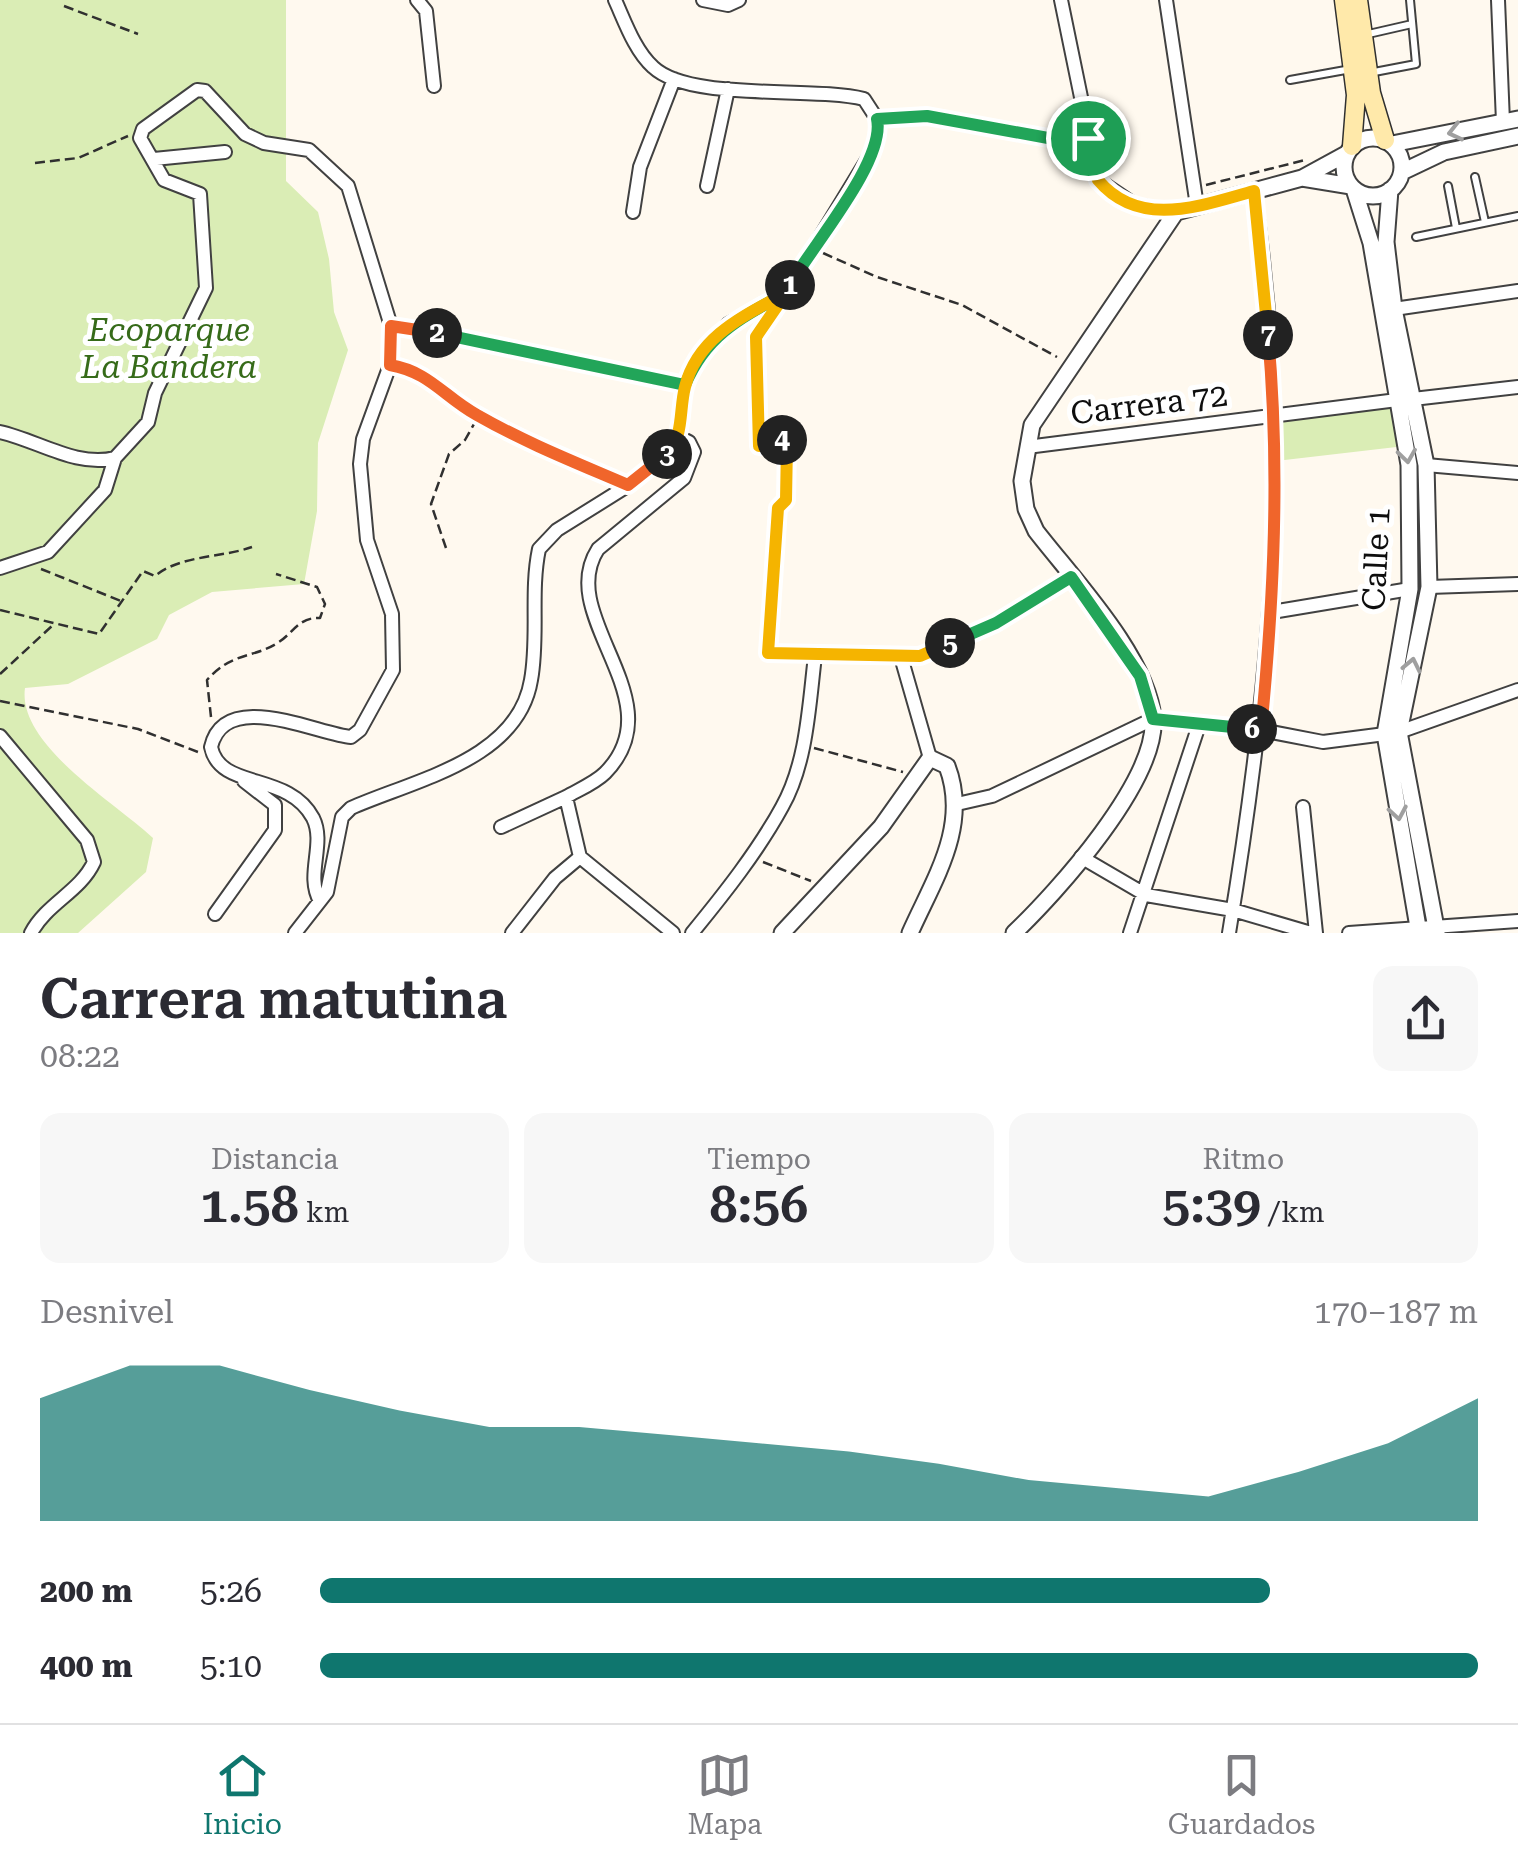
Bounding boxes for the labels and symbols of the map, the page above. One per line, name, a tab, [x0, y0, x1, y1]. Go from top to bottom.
pin	[1046, 96, 1131, 181]
one-way arrow	[1447, 121, 1464, 142]
pin: 1	[765, 260, 815, 310]
pin: 2	[412, 308, 462, 358]
pin: 7	[1243, 310, 1293, 360]
park label: Ecoparque La Bandera	[80, 311, 257, 386]
street label: Carrera 72	[1068, 376, 1230, 432]
pin: 4	[757, 415, 807, 465]
pin: 3	[642, 429, 692, 479]
one-way arrow	[1395, 448, 1416, 464]
street label: Calle 1	[1354, 506, 1398, 612]
pin: 5	[925, 618, 975, 668]
one-way arrow	[1401, 657, 1422, 674]
pin: 6	[1227, 704, 1277, 754]
one-way arrow	[1387, 804, 1408, 821]

